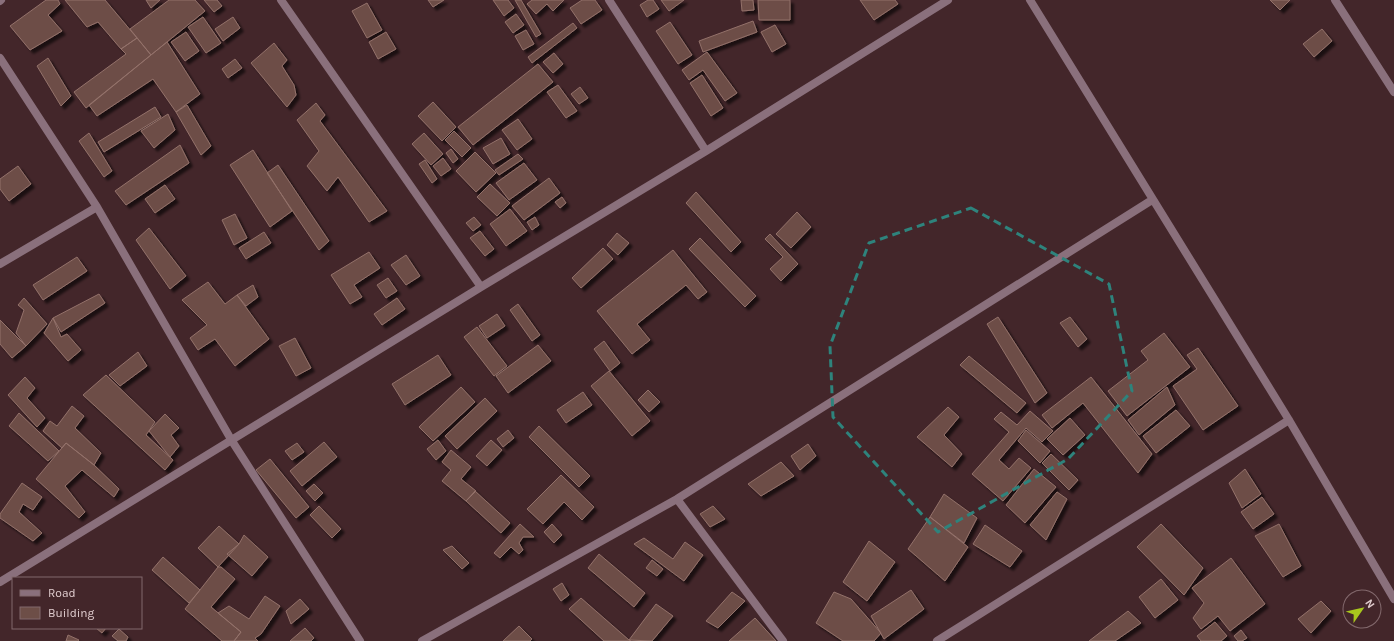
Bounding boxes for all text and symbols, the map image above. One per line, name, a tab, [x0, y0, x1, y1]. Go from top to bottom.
legend	[12, 577, 142, 629]
text: Road	[48, 586, 76, 600]
north arrow	[1342, 589, 1382, 629]
text: N	[1362, 597, 1377, 611]
text: Building	[48, 606, 95, 620]

